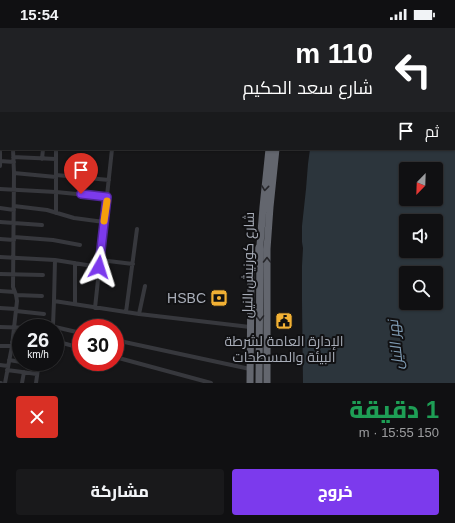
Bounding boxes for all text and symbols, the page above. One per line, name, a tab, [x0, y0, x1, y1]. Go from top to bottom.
text: 15:54	[20, 6, 58, 23]
text: 110 m	[295, 38, 373, 69]
icon: left	[387, 44, 439, 96]
text: شارع سعد الحكيم	[243, 78, 373, 98]
icon: arrive	[395, 120, 417, 142]
text: ثم	[425, 123, 439, 140]
pin	[64, 153, 98, 194]
icon: arrive	[70, 159, 92, 181]
north arrow	[399, 162, 443, 206]
map controls	[399, 162, 443, 310]
one-way arrow	[260, 185, 269, 191]
street label: شارع كورنيش النيل	[239, 212, 258, 318]
button: sound	[399, 214, 443, 258]
position arrow	[78, 246, 120, 288]
one-way arrow	[263, 257, 271, 263]
button: search	[399, 266, 443, 310]
bank icon: HSBC	[209, 288, 229, 308]
place label: HSBC	[167, 290, 206, 306]
public building icon: الإدارة العامة لشرطة البيئة والمسطحات	[274, 311, 294, 331]
one-way arrow	[256, 315, 264, 321]
water label: نهر النيل	[384, 317, 407, 371]
speed limit sign: 30	[72, 319, 124, 371]
text: 26	[27, 329, 49, 351]
place label: الإدارة العامة لشرطة البيئة والمسطحات	[224, 333, 344, 365]
text: km/h	[27, 349, 49, 360]
button: close	[16, 396, 58, 438]
text: 1 دقيقة	[349, 396, 439, 423]
text: 150 m · 15:55	[359, 425, 439, 440]
button: مشاركة	[16, 469, 224, 515]
button: خروج	[232, 469, 439, 515]

